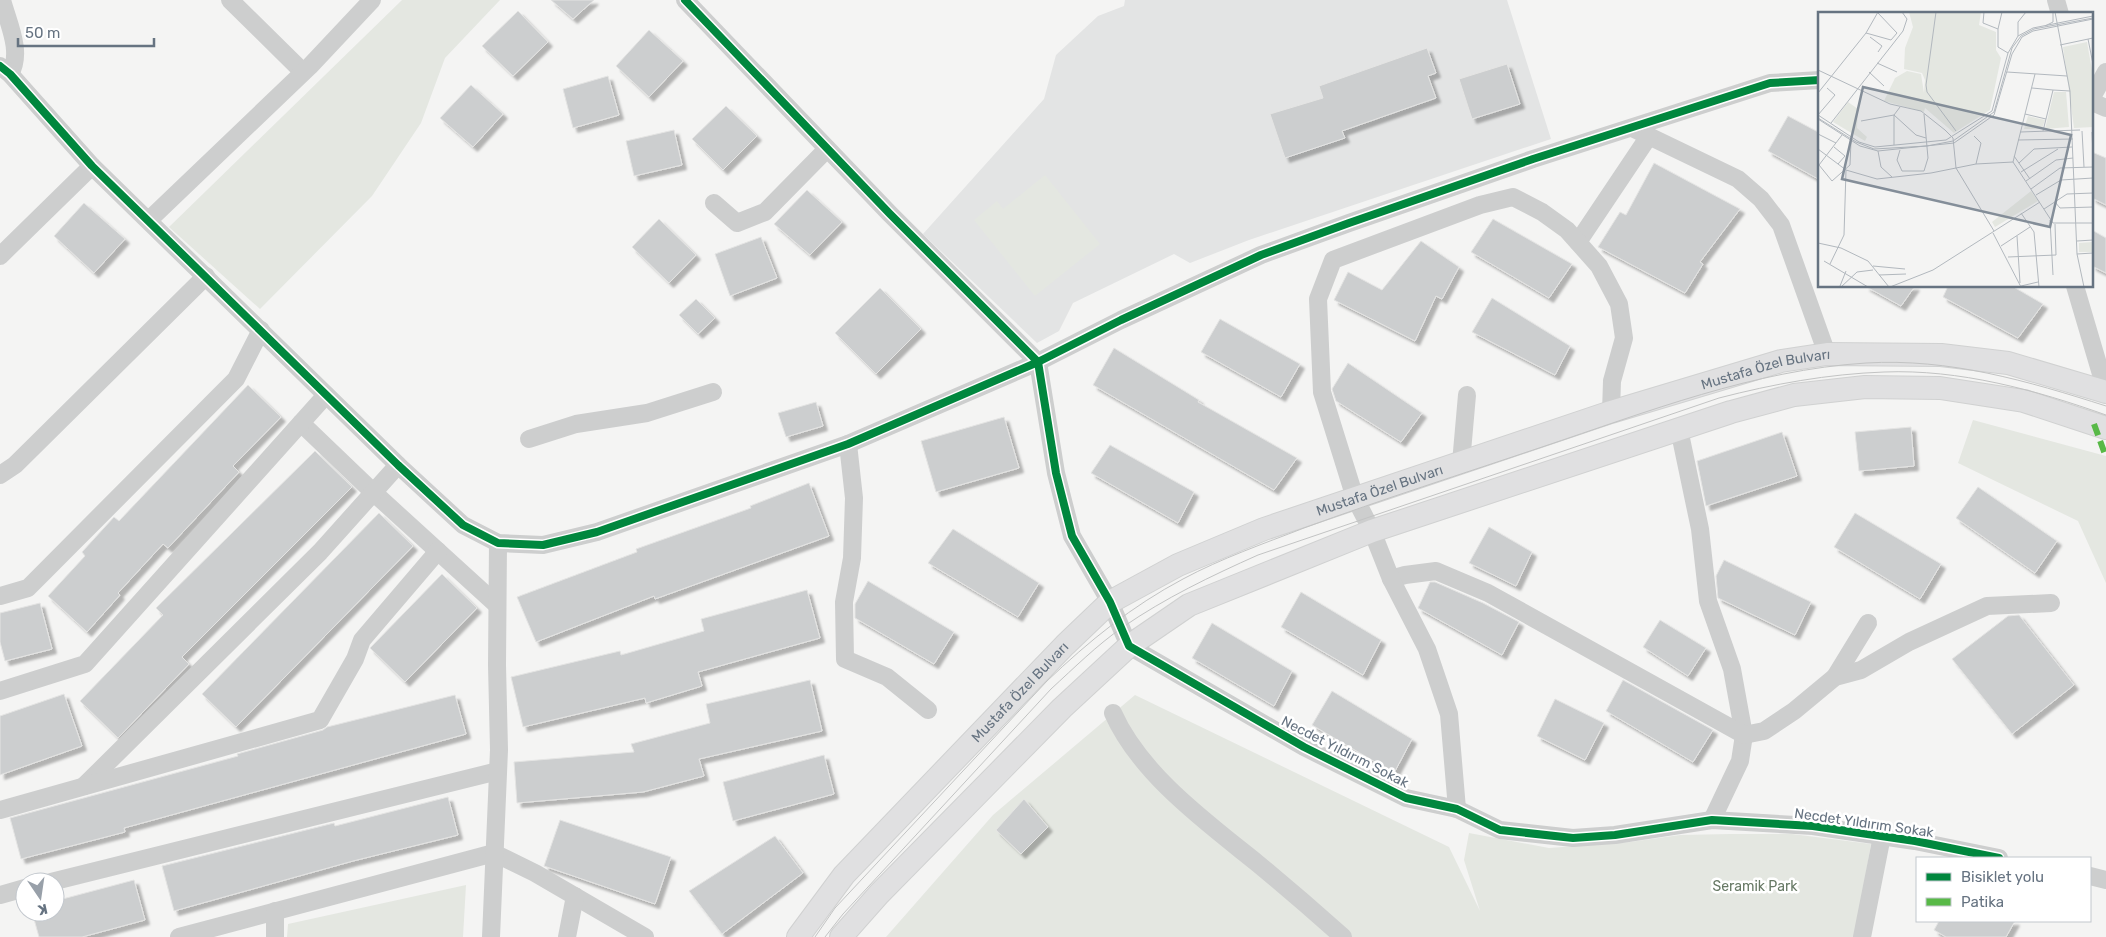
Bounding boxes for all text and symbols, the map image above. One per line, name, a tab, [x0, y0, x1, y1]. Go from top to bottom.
inset map	[1818, 12, 2094, 288]
scale bar	[18, 15, 154, 47]
text: 50 m	[25, 24, 60, 42]
street label: Mustafa Özel Bulvarı	[1699, 345, 1830, 393]
street label: Mustafa Özel Bulvarı	[1314, 461, 1445, 519]
street label: Mustafa Özel Bulvarı	[968, 638, 1072, 746]
street label: Necdet Yıldırım Sokak	[1279, 713, 1412, 792]
street label: Necdet Yıldırım Sokak	[1793, 805, 1936, 841]
legend	[1916, 857, 2091, 922]
text: Bisiklet yolu	[1961, 868, 2044, 886]
north arrow	[15, 872, 65, 922]
park label: Seramik Park	[1713, 878, 1798, 895]
text: Patika	[1961, 893, 2004, 911]
text: K	[36, 900, 49, 919]

